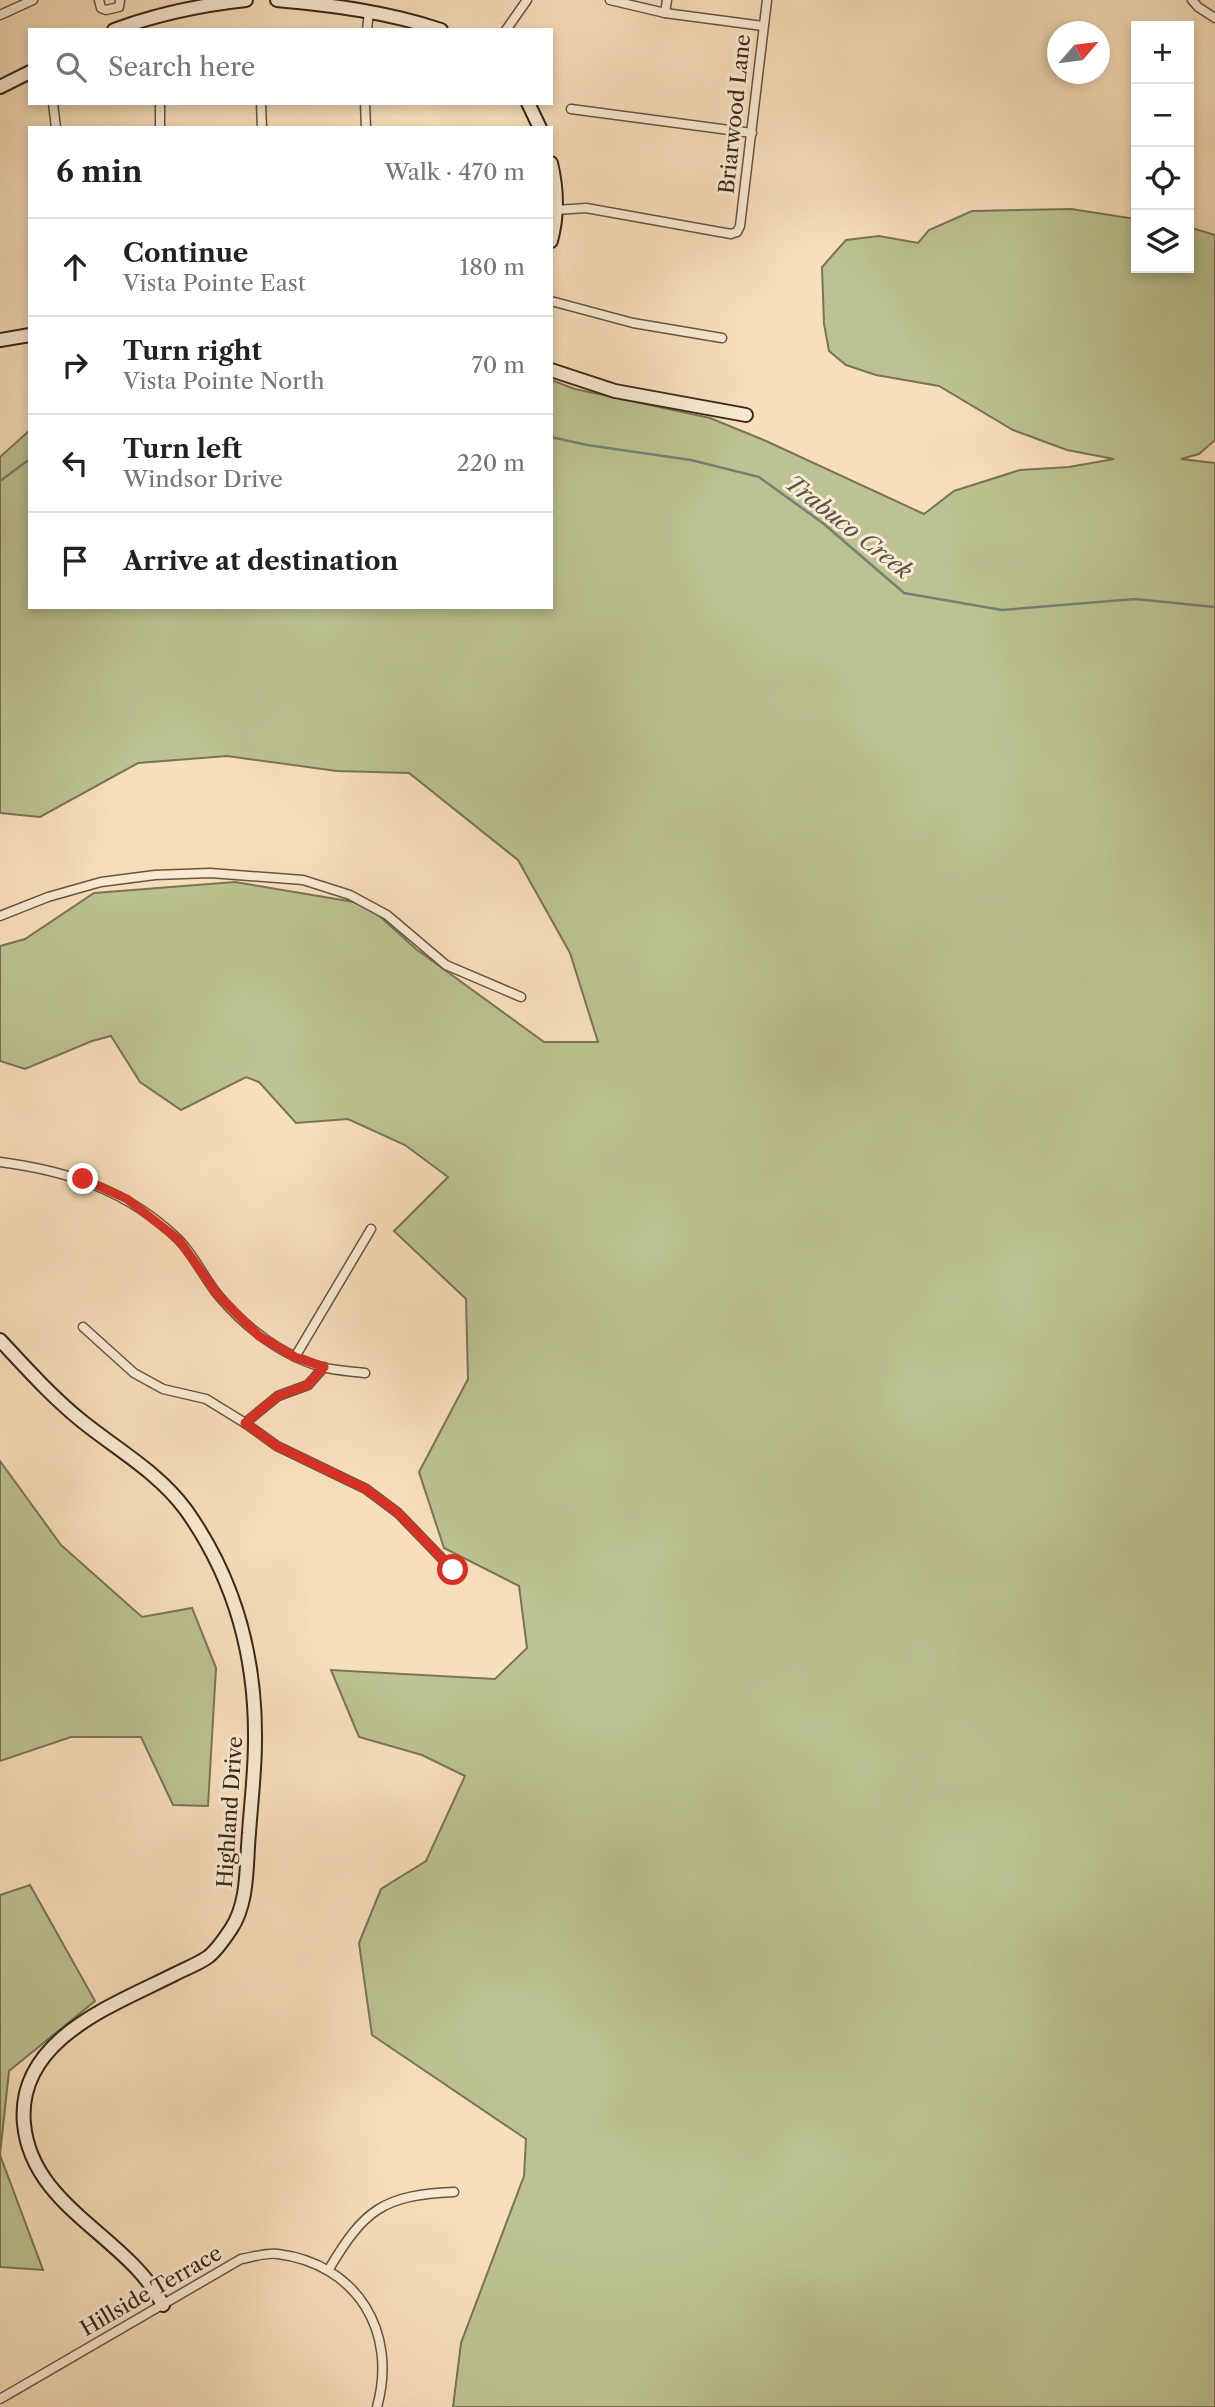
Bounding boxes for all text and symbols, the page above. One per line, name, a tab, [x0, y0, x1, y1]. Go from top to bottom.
north arrow	[1047, 21, 1110, 84]
map controls	[1131, 21, 1194, 273]
button: +	[1131, 21, 1194, 84]
search box	[28, 28, 553, 105]
street label: Briarwood Lane	[714, 33, 755, 195]
icon: search	[52, 48, 90, 86]
text: Search here	[108, 51, 255, 83]
button: −	[1131, 84, 1194, 147]
button: locate	[1131, 147, 1194, 210]
text: 6 min	[56, 153, 143, 190]
text: Walk · 470 m	[385, 158, 525, 186]
button: layers	[1131, 210, 1194, 273]
text: Continue	[123, 237, 248, 269]
icon: ahead	[56, 248, 94, 286]
text: 180 m	[460, 253, 525, 281]
text: Vista Pointe East	[123, 269, 306, 297]
text: Turn right	[123, 335, 262, 367]
icon: right	[56, 346, 94, 384]
text: 70 m	[472, 351, 525, 379]
text: Vista Pointe North	[123, 367, 325, 395]
text: Turn left	[123, 433, 242, 465]
icon: left	[56, 444, 94, 482]
text: 220 m	[456, 449, 525, 477]
text: Windsor Drive	[123, 465, 283, 493]
water label: Trabuco Creek	[780, 469, 918, 585]
icon: arrive	[56, 542, 94, 580]
text: Arrive at destination	[123, 545, 398, 577]
route end	[67, 1163, 98, 1194]
route start	[437, 1554, 468, 1585]
street label: Highland Drive	[212, 1735, 247, 1889]
street label: Hillside Terrace	[76, 2240, 226, 2341]

